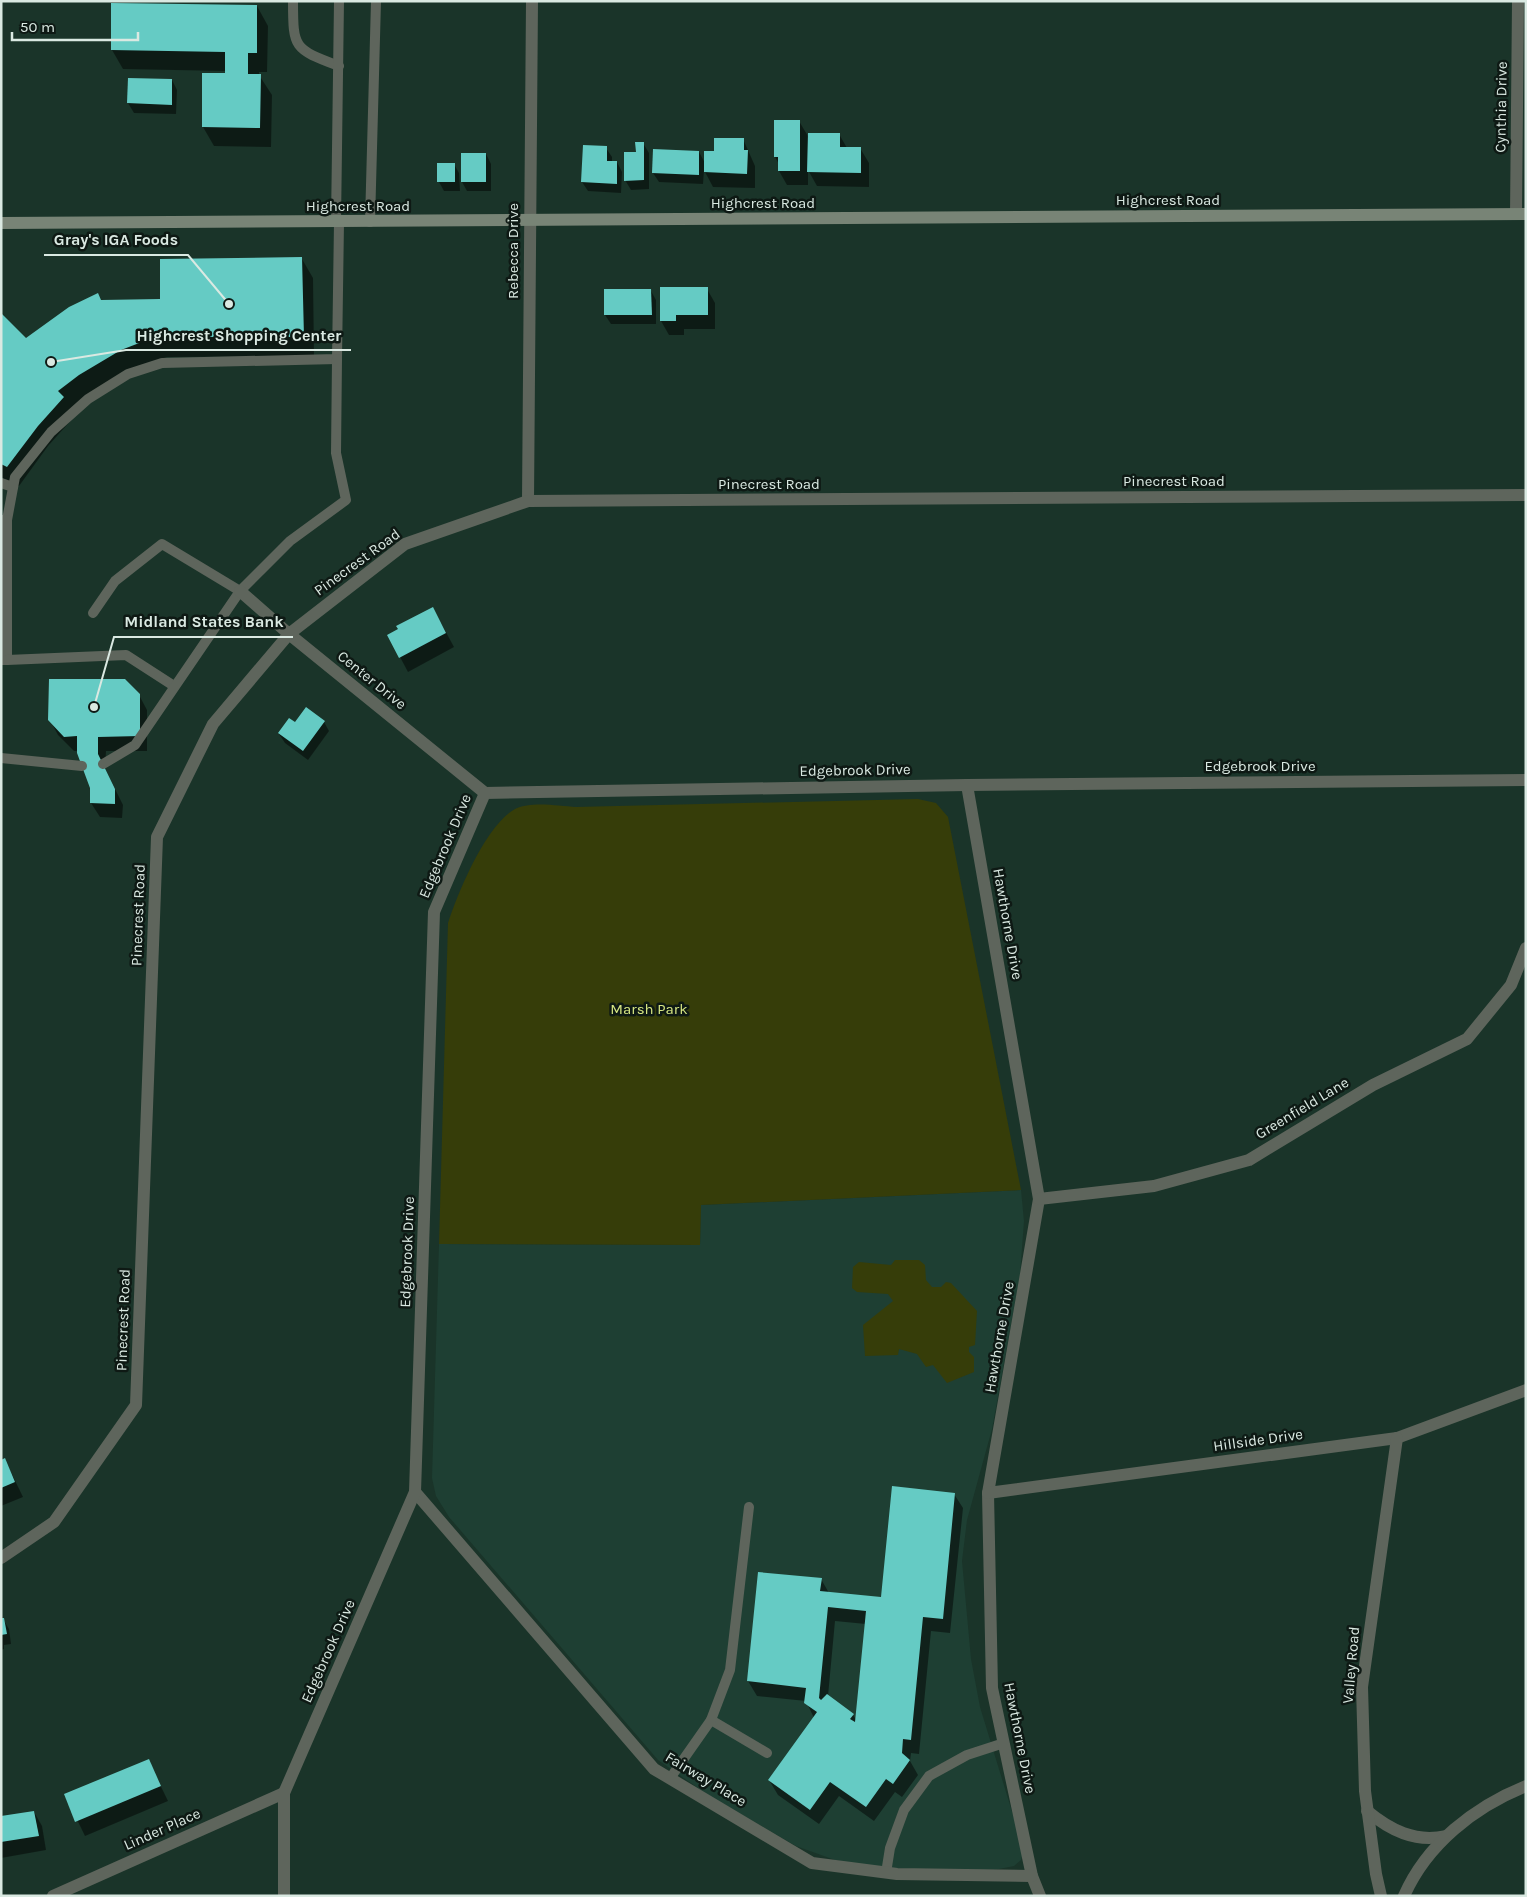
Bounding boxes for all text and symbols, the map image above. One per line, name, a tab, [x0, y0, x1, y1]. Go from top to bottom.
scale bar	[12, 10, 139, 42]
text: 50 m	[20, 18, 55, 36]
street label: Cynthia Drive	[1491, 61, 1511, 153]
street label: Highcrest Road	[1116, 191, 1220, 209]
street label: Highcrest Road	[711, 194, 815, 212]
street label: Highcrest Road	[306, 197, 410, 215]
street label: Rebecca Drive	[504, 203, 522, 299]
callout: Gray's IGA Foods	[44, 224, 188, 255]
text: Gray's IGA Foods	[54, 230, 178, 249]
callout: Highcrest Shopping Center	[126, 319, 351, 350]
text: Highcrest Shopping Center	[137, 326, 342, 345]
street label: Pinecrest Road	[1123, 472, 1225, 490]
street label: Pinecrest Road	[718, 475, 820, 493]
street label: Pinecrest Road	[310, 525, 404, 599]
callout: Midland States Bank	[114, 606, 293, 637]
text: Midland States Bank	[124, 612, 284, 631]
street label: Center Drive	[334, 647, 410, 713]
street label: Edgebrook Drive	[1204, 757, 1316, 775]
street label: Edgebrook Drive	[799, 760, 911, 780]
street label: Edgebrook Drive	[415, 791, 475, 901]
street label: Pinecrest Road	[127, 864, 149, 966]
street label: Hawthorne Drive	[989, 867, 1027, 981]
park label: Marsh Park	[610, 1000, 688, 1018]
street label: Greenfield Lane	[1252, 1073, 1352, 1143]
street label: Edgebrook Drive	[396, 1196, 418, 1308]
street label: Pinecrest Road	[112, 1269, 134, 1371]
street label: Hawthorne Drive	[980, 1280, 1018, 1394]
street label: Hillside Drive	[1212, 1425, 1304, 1455]
street label: Edgebrook Drive	[297, 1597, 359, 1705]
street label: Valley Road	[1339, 1626, 1363, 1704]
street label: Hawthorne Drive	[1000, 1681, 1040, 1795]
street label: Fairway Place	[662, 1748, 750, 1810]
street label: Linder Place	[121, 1804, 203, 1854]

